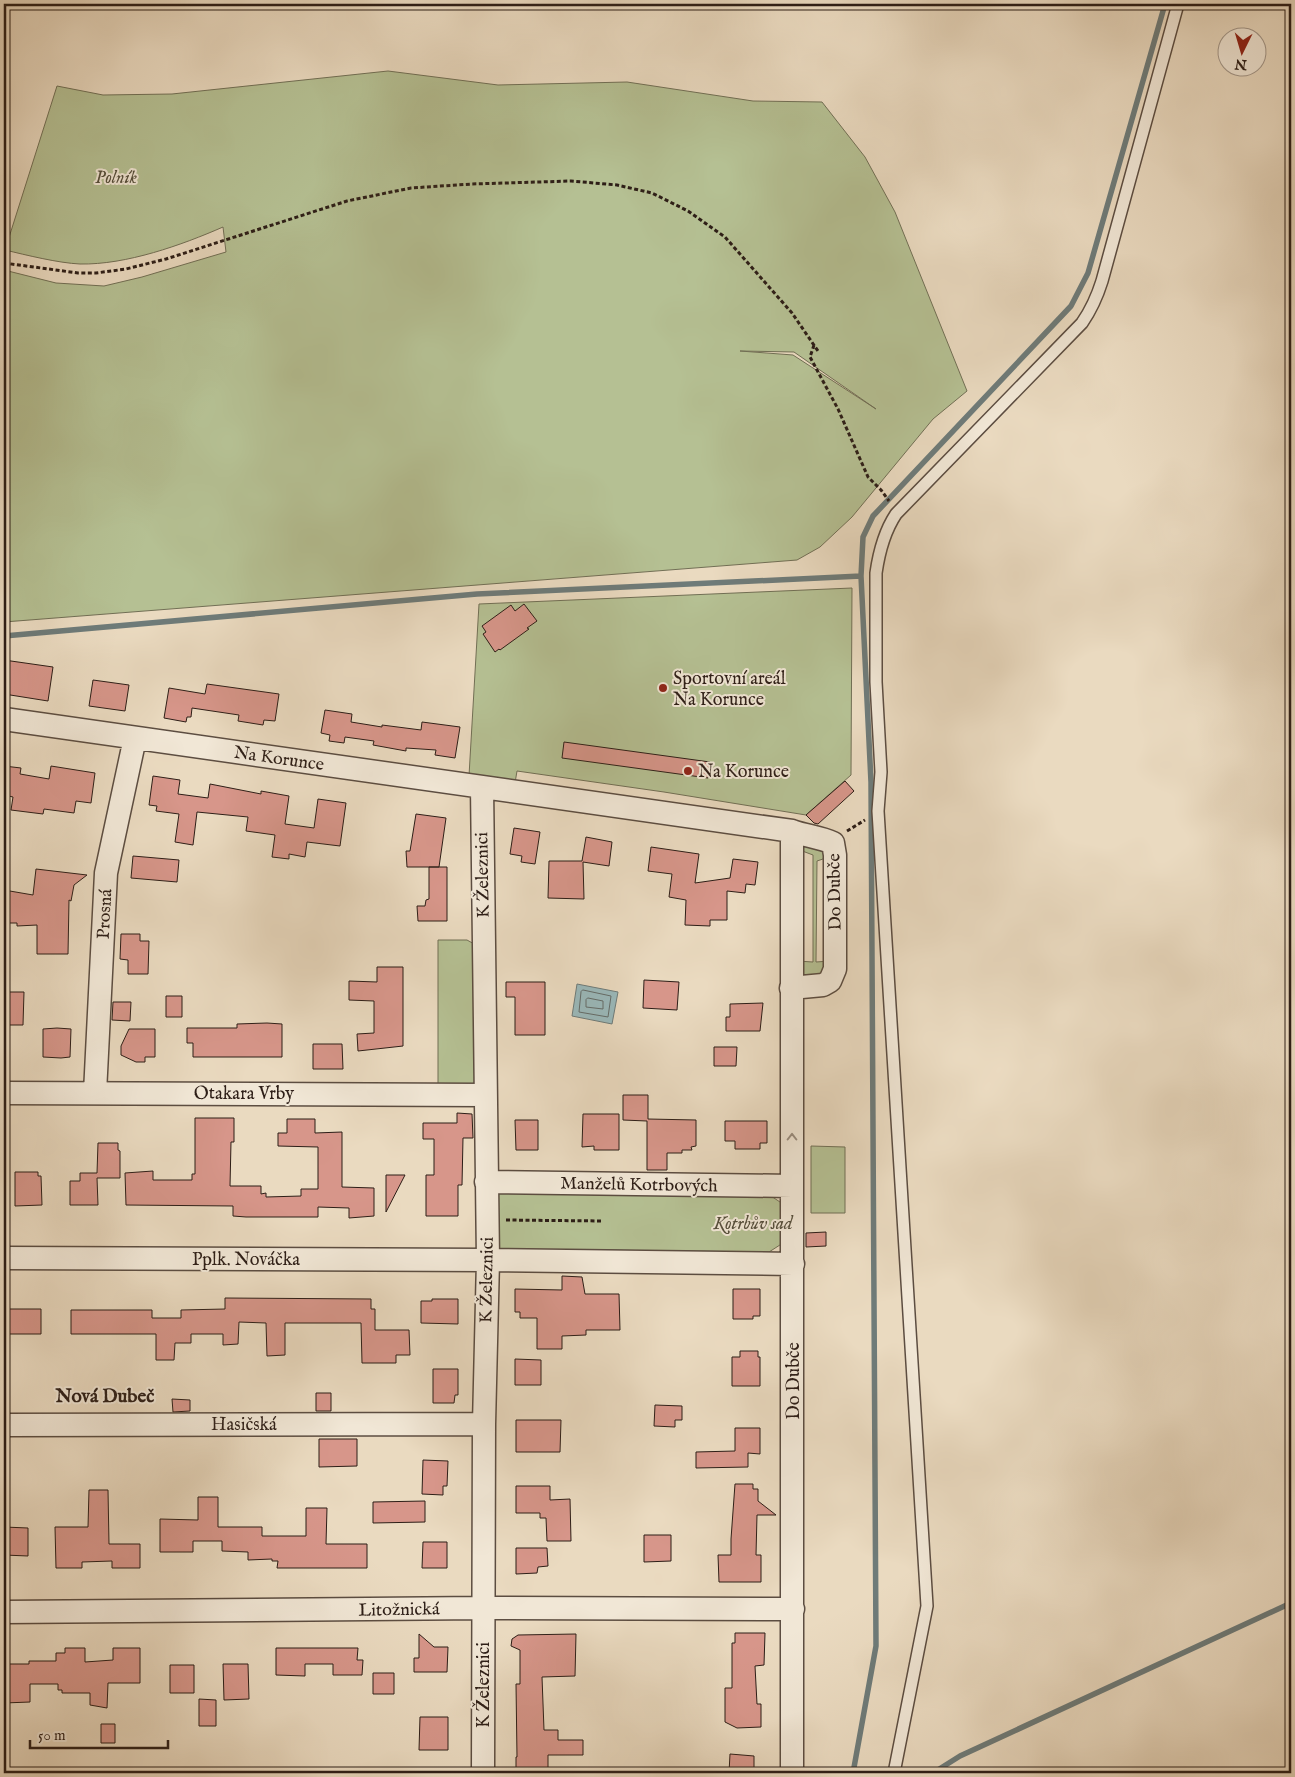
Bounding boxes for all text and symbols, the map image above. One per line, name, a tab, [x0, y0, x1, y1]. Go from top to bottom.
north arrow	[1218, 28, 1268, 78]
text: N	[1234, 54, 1249, 74]
park label: Polník	[95, 167, 137, 190]
place label: Sportovní areál Na Korunce	[673, 668, 786, 712]
marker: Sportovní areál Na Korunce	[657, 682, 669, 694]
street label: Na Korunce	[232, 742, 325, 777]
place label: Na Korunce	[698, 761, 789, 784]
marker: Na Korunce	[682, 765, 694, 777]
street label: K Železnici	[470, 832, 496, 918]
street label: Do Dubče	[823, 853, 848, 931]
street label: Prosná	[93, 888, 118, 940]
street label: Otakara Vrby	[194, 1083, 294, 1106]
one-way arrow	[787, 1133, 797, 1141]
street label: Manželů Kotrbových	[560, 1173, 718, 1198]
park label: Kotrbův sad	[712, 1213, 794, 1236]
street label: K Železnici	[474, 1237, 500, 1323]
street label: Pplk. Nováčka	[192, 1249, 300, 1272]
street label: Do Dubče	[783, 1342, 806, 1420]
district label: Nová Dubeč	[55, 1385, 154, 1409]
street label: Hasičská	[211, 1414, 277, 1437]
street label: Litožnická	[358, 1598, 440, 1623]
street label: K Železnici	[472, 1642, 496, 1728]
scale bar	[30, 1717, 168, 1749]
text: 50 m	[38, 1726, 66, 1745]

